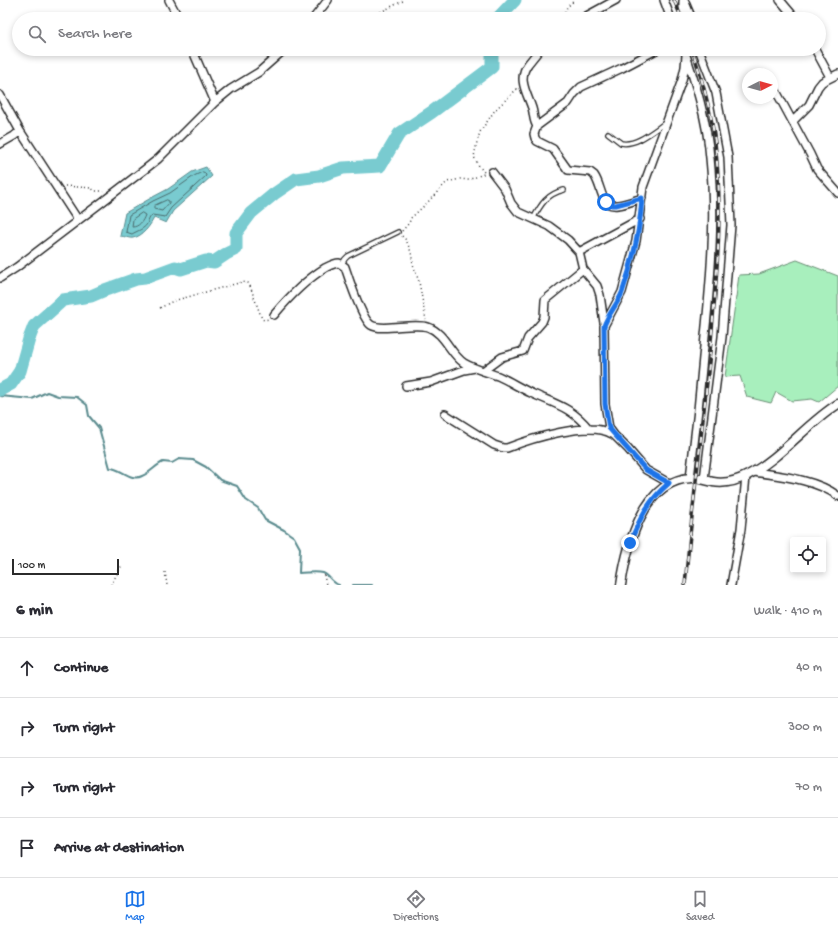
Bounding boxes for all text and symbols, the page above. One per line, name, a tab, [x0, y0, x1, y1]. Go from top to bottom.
search box	[12, 12, 826, 56]
icon: search	[26, 23, 48, 45]
text: Search here	[58, 25, 132, 43]
north arrow	[742, 68, 778, 104]
route start	[597, 193, 615, 211]
route end	[621, 534, 639, 552]
map controls	[790, 537, 826, 573]
button: locate	[790, 537, 826, 573]
scale bar	[12, 557, 119, 576]
text: 100 m	[18, 560, 45, 572]
text: 6 min	[16, 601, 52, 621]
text: Walk · 410 m	[754, 604, 822, 619]
icon: ahead	[16, 657, 38, 679]
text: Continue	[54, 659, 108, 677]
text: 40 m	[796, 660, 822, 675]
icon: right	[16, 717, 38, 739]
text: Turn right	[54, 719, 114, 737]
text: 300 m	[788, 720, 822, 735]
icon: right	[16, 777, 38, 799]
text: Turn right	[54, 779, 114, 797]
text: 70 m	[796, 780, 822, 795]
icon: arrive	[16, 837, 38, 859]
text: Arrive at destination	[54, 839, 184, 857]
tab: Map	[124, 888, 146, 924]
tab: Directions	[394, 888, 438, 924]
tab: Saved	[686, 888, 714, 924]

